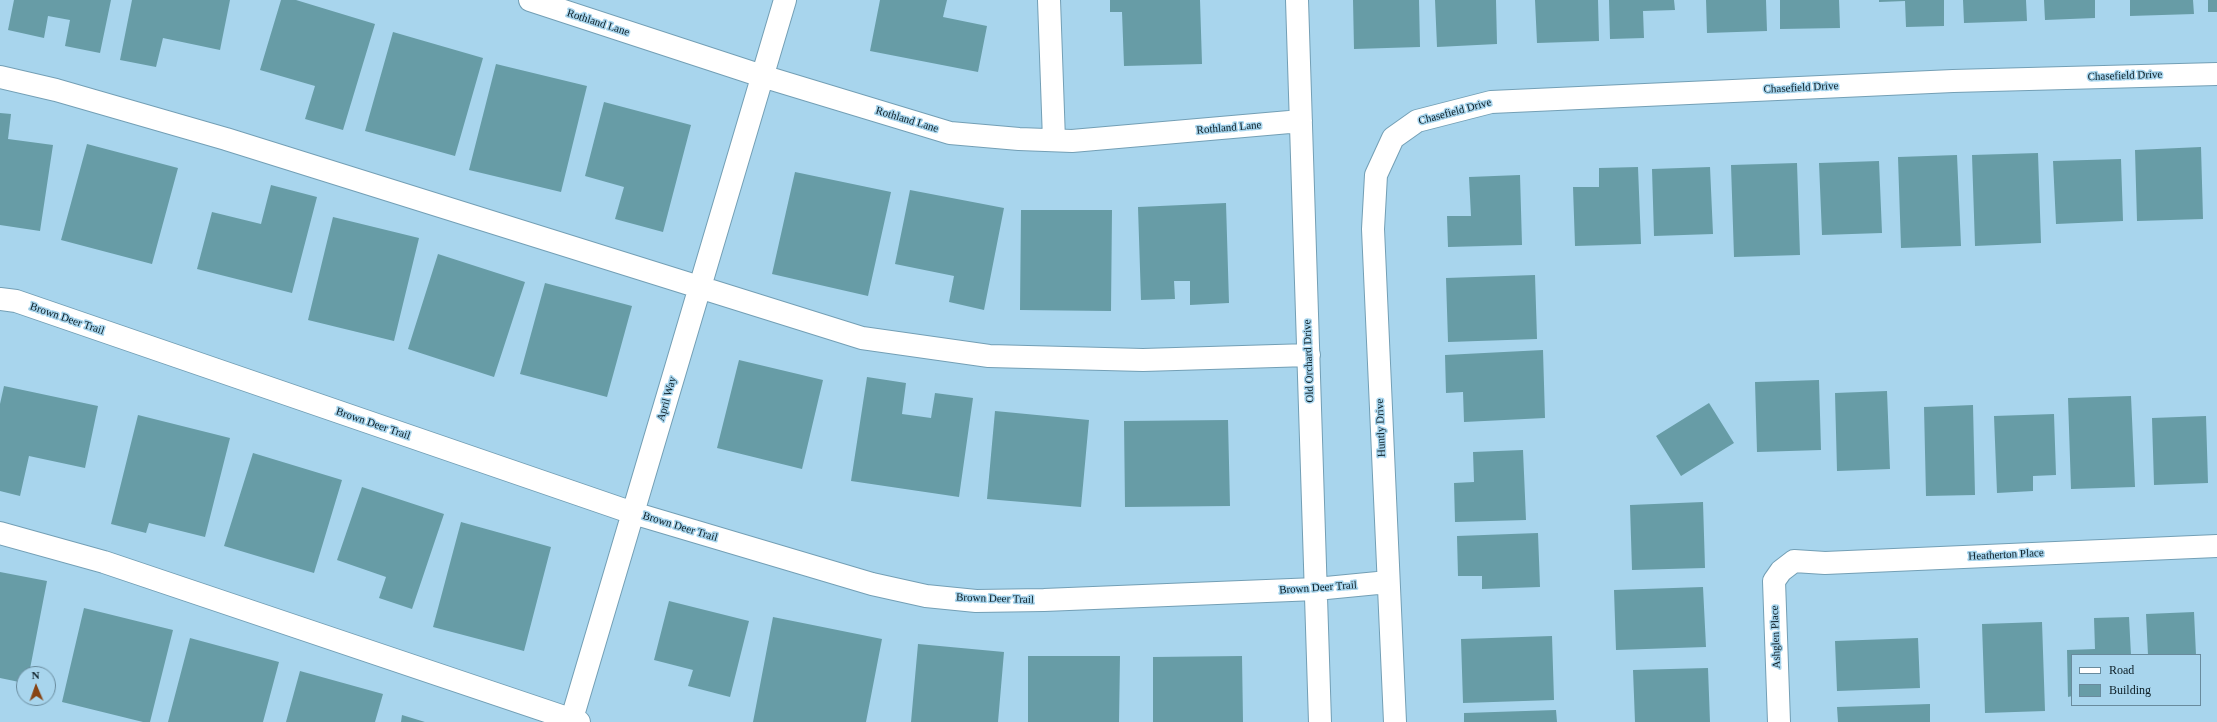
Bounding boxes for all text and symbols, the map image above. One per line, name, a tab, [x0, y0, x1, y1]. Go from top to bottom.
street label: Rothland Lane	[565, 7, 631, 39]
street label: Chasefield Drive	[2087, 68, 2163, 84]
street label: Chasefield Drive	[1763, 79, 1839, 97]
street label: Chasefield Drive	[1417, 96, 1493, 128]
street label: Rothland Lane	[874, 104, 940, 136]
street label: Rothland Lane	[1196, 119, 1262, 137]
street label: Brown Deer Trail	[28, 300, 106, 338]
street label: Old Orchard Drive	[1301, 319, 1317, 403]
street label: April Way	[654, 375, 680, 423]
street label: Huntly Drive	[1373, 399, 1389, 457]
street label: Brown Deer Trail	[334, 405, 412, 443]
street label: Brown Deer Trail	[641, 509, 719, 545]
street label: Heatherton Place	[1968, 546, 2044, 564]
street label: Brown Deer Trail	[1279, 579, 1357, 597]
street label: Brown Deer Trail	[956, 591, 1034, 607]
street label: Ashglen Place	[1768, 605, 1784, 669]
legend	[2071, 654, 2201, 706]
text: Road	[2109, 663, 2134, 677]
north arrow	[16, 666, 56, 706]
text: N	[31, 669, 40, 681]
text: Building	[2109, 683, 2151, 697]

